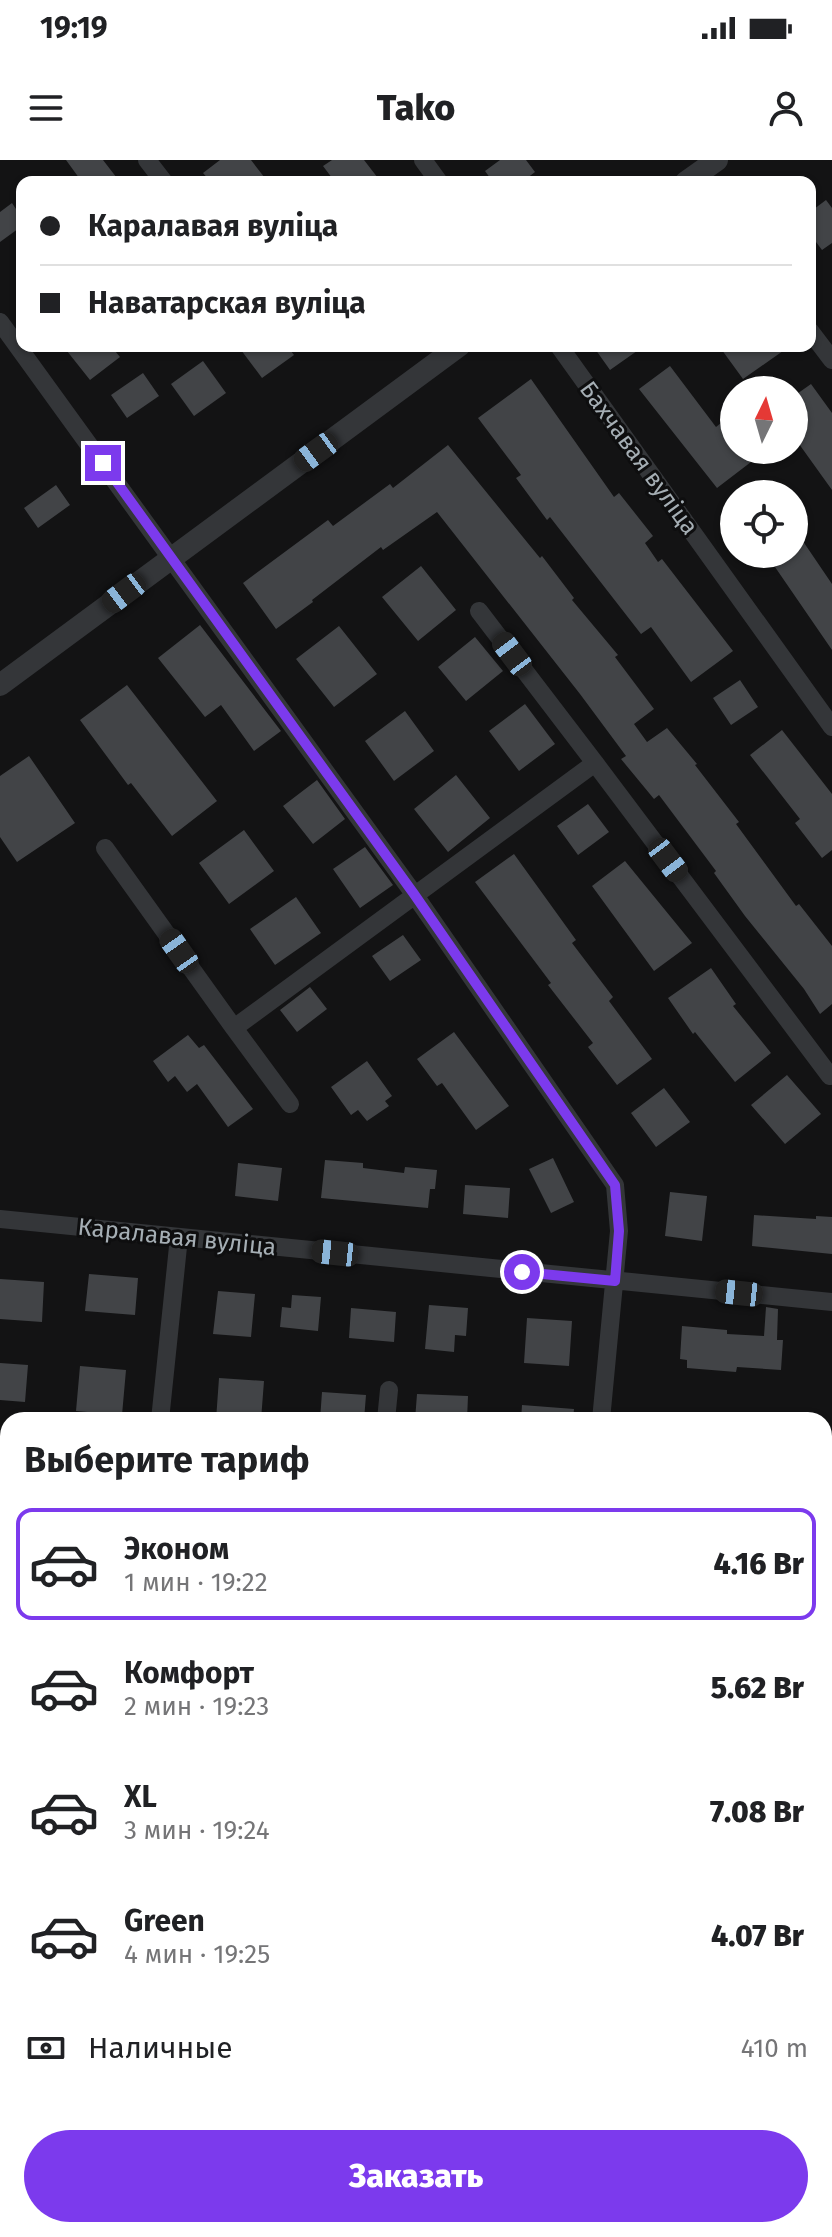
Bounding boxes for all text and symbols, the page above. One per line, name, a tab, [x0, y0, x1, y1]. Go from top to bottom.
text: 19:19	[40, 10, 108, 46]
icon: menu	[24, 86, 68, 130]
text: Tako	[377, 86, 455, 130]
icon: person	[764, 86, 808, 130]
text: Каралавая вуліца	[88, 208, 338, 244]
text: Наватарская вуліца	[88, 285, 366, 321]
street label: Бахчавая вуліца	[574, 376, 704, 540]
north arrow	[720, 376, 808, 464]
map controls	[720, 376, 808, 568]
car	[290, 428, 342, 476]
route end	[85, 445, 121, 481]
button: locate	[720, 480, 808, 568]
car	[98, 569, 150, 617]
car	[488, 628, 536, 680]
car	[644, 834, 692, 886]
car	[155, 924, 203, 978]
street label: Каралавая вуліца	[76, 1213, 278, 1261]
car	[310, 1239, 360, 1267]
route start	[504, 1254, 540, 1290]
car	[714, 1279, 764, 1307]
text: Выберите тариф	[24, 1438, 310, 1482]
icon: car	[28, 1528, 100, 1600]
text: Эконом	[124, 1531, 229, 1567]
text: 4.16 Br	[714, 1546, 804, 1582]
text: 1 мин · 19:22	[124, 1567, 268, 1598]
icon: car	[28, 1652, 100, 1724]
text: Комфорт	[124, 1655, 254, 1691]
text: 5.62 Br	[711, 1670, 804, 1706]
text: 2 мин · 19:23	[124, 1691, 269, 1722]
icon: car	[28, 1776, 100, 1848]
text: XL	[124, 1779, 157, 1815]
text: 7.08 Br	[710, 1794, 804, 1830]
text: 3 мин · 19:24	[124, 1815, 270, 1846]
icon: car	[28, 1900, 100, 1972]
text: Green	[124, 1903, 205, 1939]
text: 4.07 Br	[711, 1918, 804, 1954]
text: 4 мин · 19:25	[124, 1939, 270, 1970]
icon: cash	[24, 2026, 68, 2070]
text: Наличные	[88, 2030, 233, 2066]
text: 410 m	[741, 2033, 808, 2064]
button: Заказать	[24, 2130, 808, 2222]

